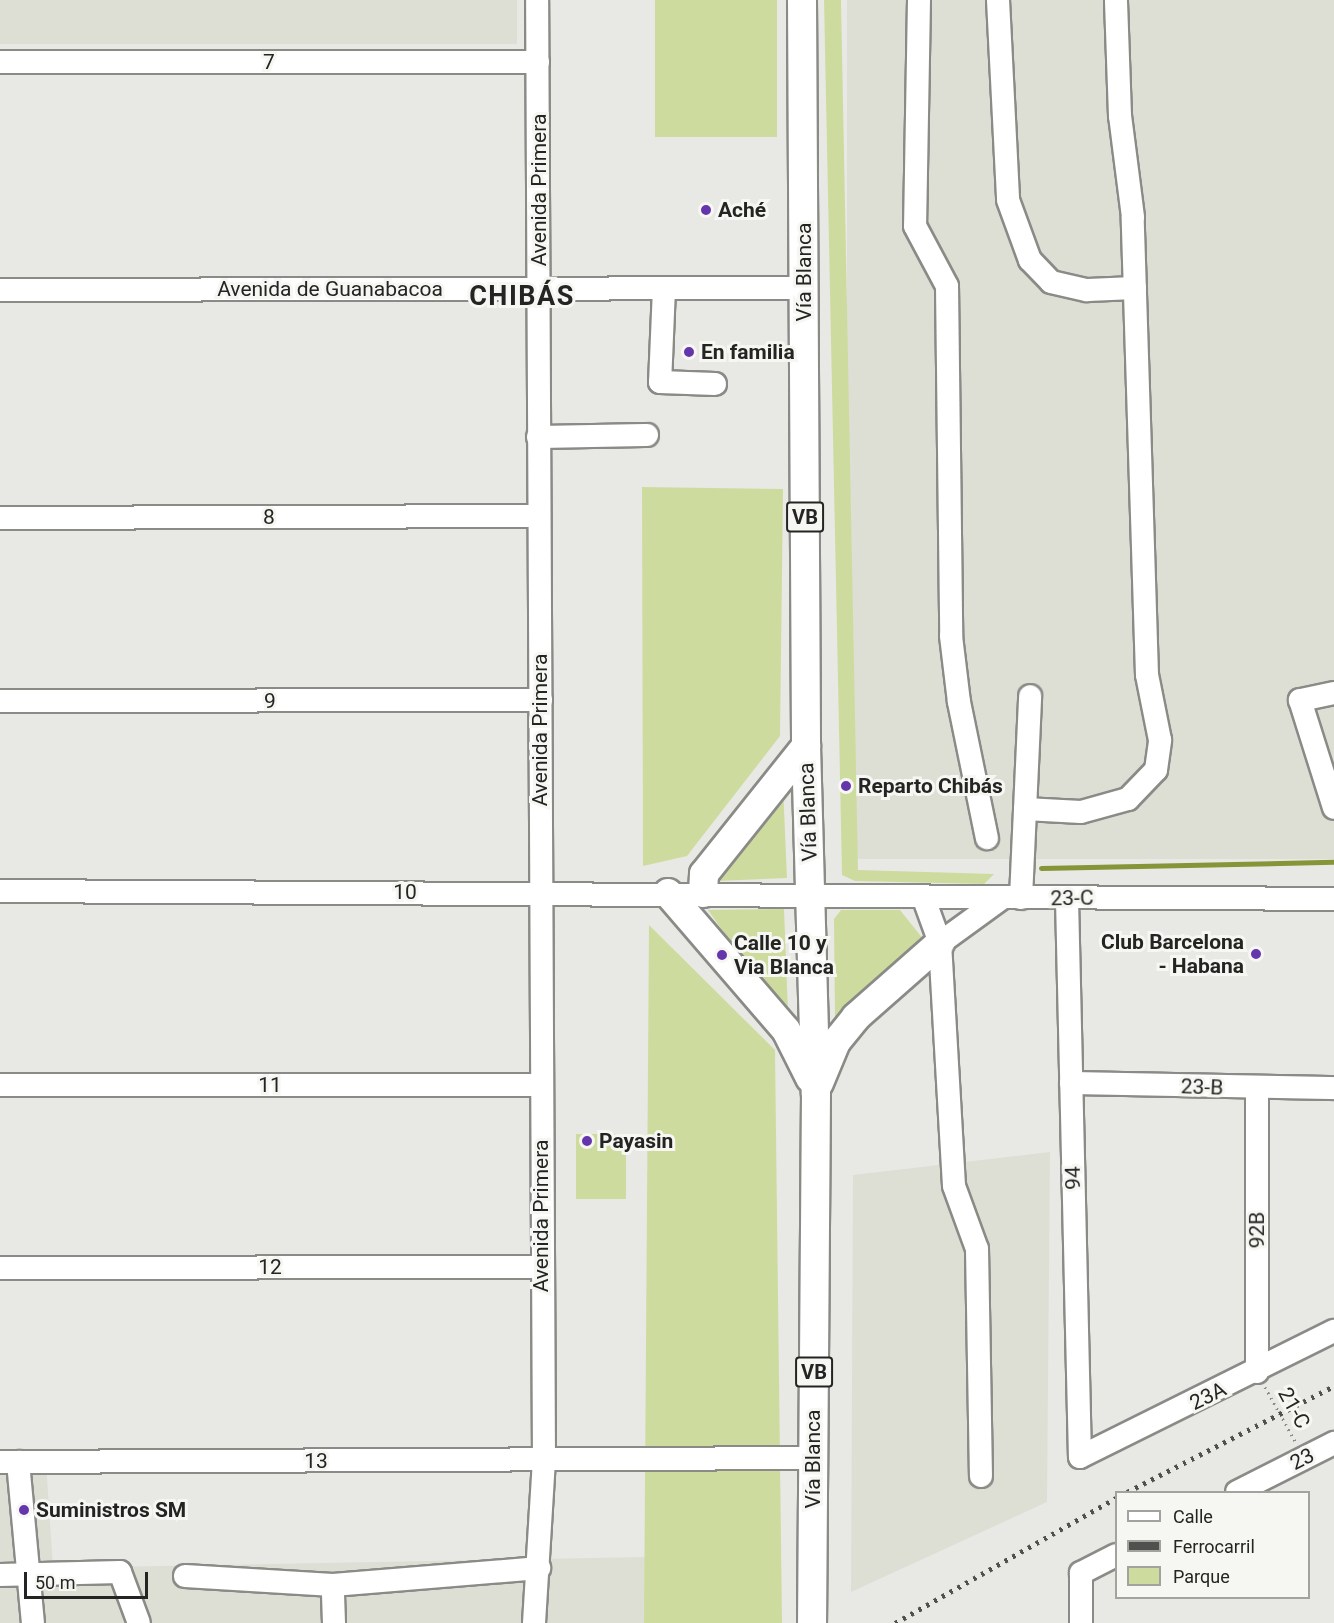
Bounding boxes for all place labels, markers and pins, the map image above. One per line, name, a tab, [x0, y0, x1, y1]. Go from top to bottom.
place label: Aché	[718, 197, 766, 223]
marker: Aché	[699, 203, 713, 217]
place label: En familia	[701, 339, 795, 365]
marker: En familia	[682, 345, 696, 359]
place label: Reparto Chibás	[858, 773, 1003, 799]
marker: Reparto Chibás	[839, 779, 853, 793]
place label: Club Barcelona - Habana	[1101, 929, 1244, 979]
place label: Calle 10 y Via Blanca	[734, 930, 834, 980]
marker: Club Barcelona - Habana	[1249, 947, 1263, 961]
marker: Calle 10 y Via Blanca	[715, 948, 729, 962]
place label: Payasin	[599, 1128, 673, 1154]
marker: Payasin	[580, 1134, 594, 1148]
place label: Suministros SM	[36, 1497, 186, 1523]
marker: Suministros SM	[17, 1503, 31, 1517]

